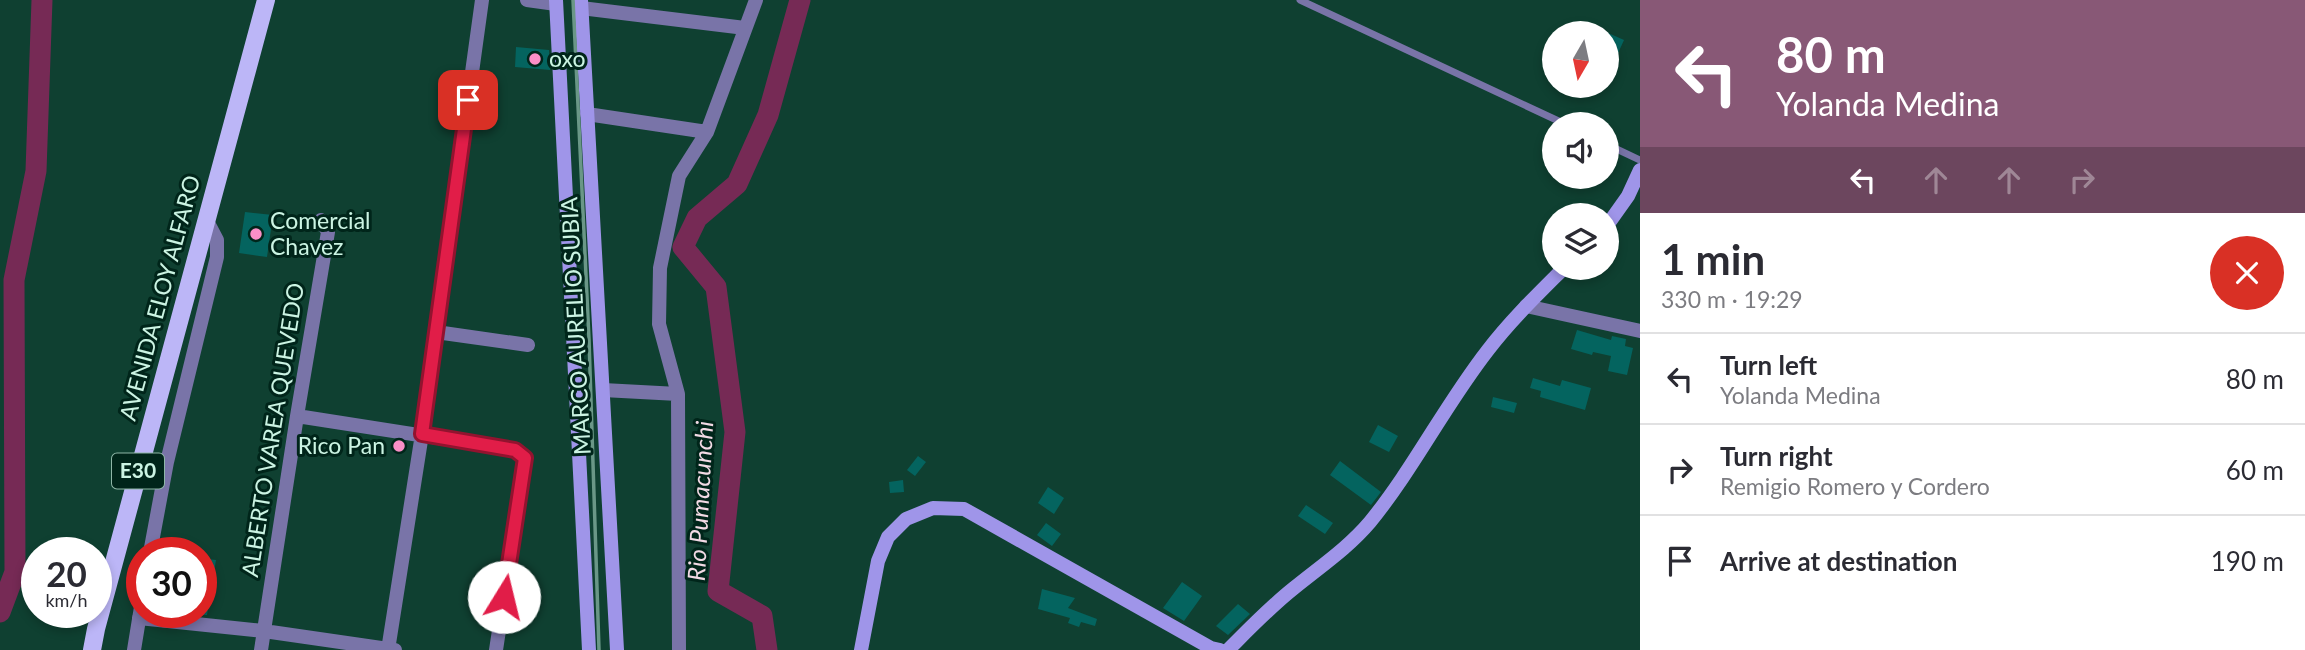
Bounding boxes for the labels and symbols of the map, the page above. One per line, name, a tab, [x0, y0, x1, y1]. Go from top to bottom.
north arrow	[1542, 21, 1619, 98]
place label: oxo	[549, 44, 586, 72]
marker: oxo	[527, 51, 543, 67]
pin	[438, 70, 498, 130]
street label: AVENIDA ELOY ALFARO	[113, 172, 205, 423]
street label: MARCO AURELIO SUBIA	[554, 196, 596, 456]
place label: Comercial Chavez	[270, 206, 371, 260]
marker: Comercial Chavez	[248, 226, 264, 242]
street label: ALBERTO VAREA QUEVEDO	[235, 281, 309, 579]
water label: Rio Pumacunchi	[681, 420, 718, 582]
place label: Rico Pan	[298, 431, 385, 459]
marker: Rico Pan	[391, 438, 407, 454]
road number: E30	[112, 454, 164, 489]
speed limit sign: 30	[126, 537, 217, 628]
position arrow	[467, 560, 541, 634]

